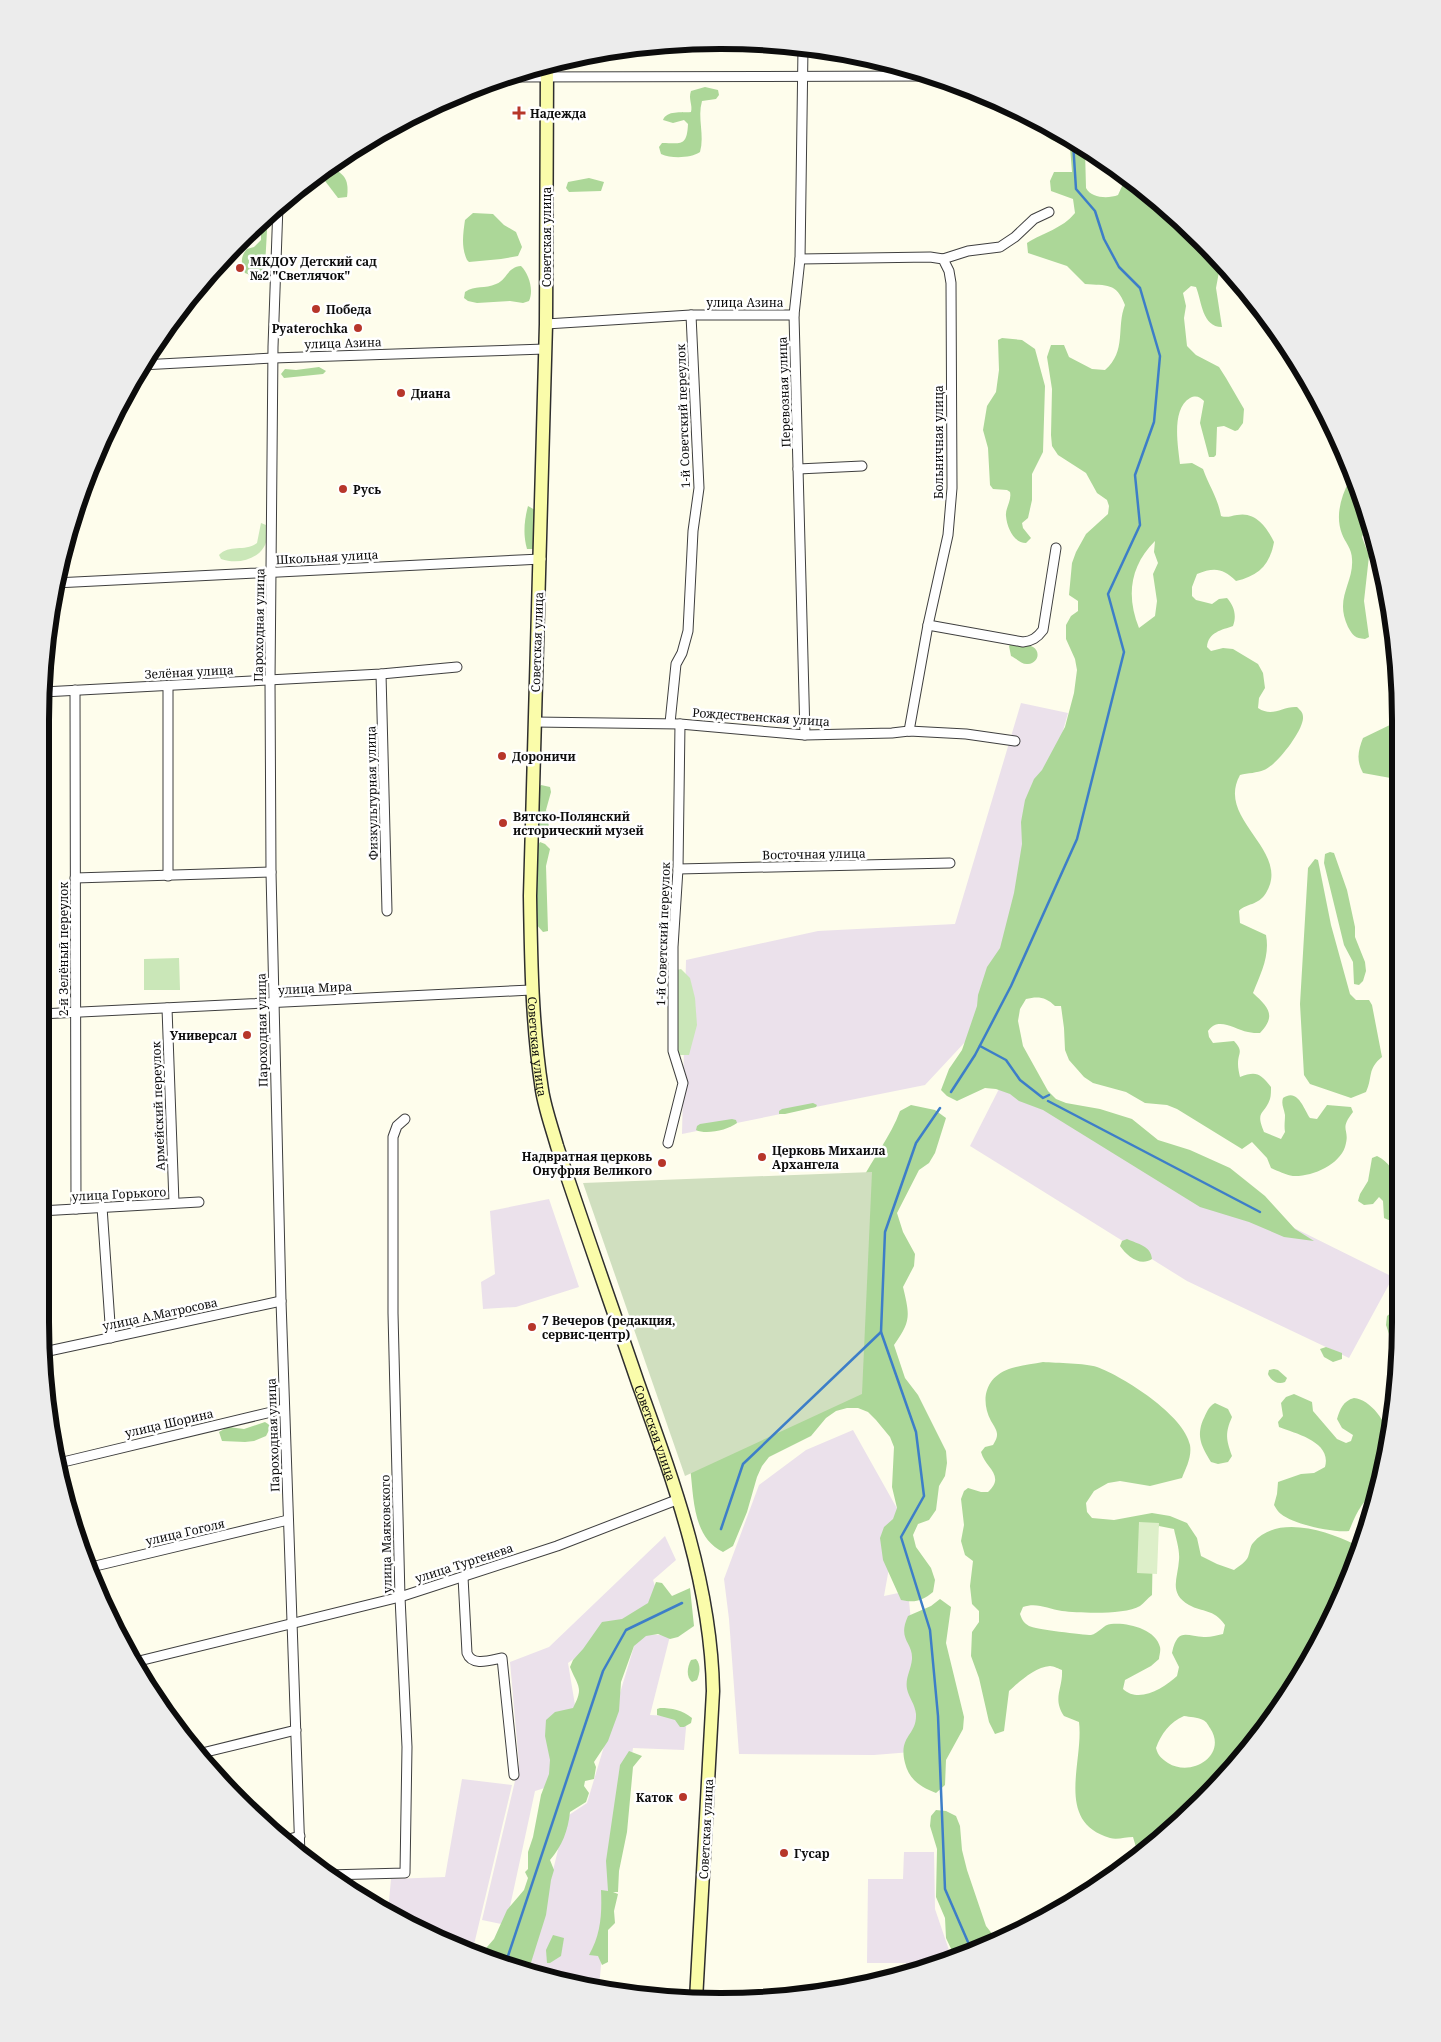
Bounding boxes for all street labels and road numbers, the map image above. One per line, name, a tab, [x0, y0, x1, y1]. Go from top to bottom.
street label: Советская улица	[538, 187, 555, 287]
street label: улица Азина	[706, 294, 784, 311]
street label: улица Азина	[304, 333, 382, 353]
street label: Перевозная улица	[774, 336, 794, 448]
street label: 1-й Советский переулок	[672, 343, 694, 488]
street label: Больничная улица	[930, 385, 947, 499]
street label: Школьная улица	[275, 546, 379, 568]
street label: Пароходная улица	[250, 568, 268, 682]
street label: Советская улица	[527, 591, 547, 693]
street label: Зелёная улица	[144, 661, 234, 683]
street label: Рождественская улица	[692, 704, 831, 730]
street label: Физкультурная улица	[362, 725, 382, 860]
street label: Восточная улица	[762, 845, 866, 863]
street label: 1-й Советский переулок	[652, 861, 674, 1006]
street label: 2-й Зелёный переулок	[55, 881, 72, 1016]
street label: Пароходная улица	[253, 973, 271, 1087]
street label: улица Мира	[277, 978, 353, 998]
street label: Советская улица	[524, 996, 552, 1098]
street label: Армейский переулок	[147, 1040, 169, 1171]
street label: улица Горького	[71, 1183, 167, 1205]
street label: улица А.Матросова	[101, 1293, 219, 1334]
street label: Пароходная улица	[263, 1378, 283, 1492]
street label: Советская улица	[631, 1382, 680, 1483]
street label: улица Шорина	[123, 1404, 215, 1441]
street label: улица Маяковского	[376, 1475, 396, 1593]
street label: улица Гоголя	[144, 1515, 226, 1549]
street label: улица Тургенева	[413, 1539, 515, 1587]
street label: Советская улица	[695, 1778, 717, 1880]

